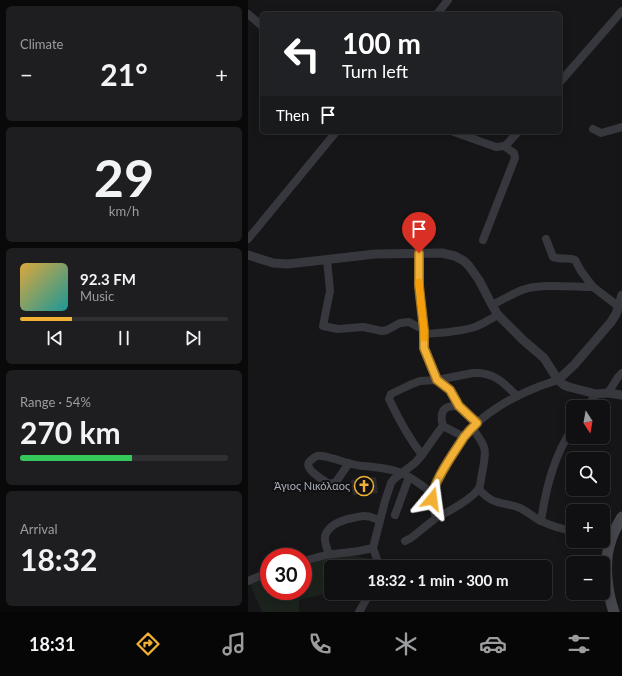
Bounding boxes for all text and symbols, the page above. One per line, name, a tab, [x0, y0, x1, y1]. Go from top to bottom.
text: 100 m	[342, 26, 421, 60]
icon: left	[276, 28, 328, 80]
text: Climate	[20, 36, 63, 52]
text: 21°	[100, 56, 148, 92]
text: Turn left	[342, 60, 408, 82]
text: −	[20, 61, 33, 88]
text: +	[215, 61, 228, 88]
icon: arrive	[317, 104, 339, 126]
text: Then	[276, 106, 309, 124]
text: 29	[94, 146, 154, 208]
text: km/h	[109, 203, 139, 219]
pin	[402, 212, 436, 253]
icon: arrive	[408, 218, 430, 240]
text: 92.3 FM	[80, 270, 136, 288]
text: Music	[80, 288, 114, 304]
icon: previous	[44, 327, 66, 349]
icon: pause	[113, 327, 135, 349]
icon: next	[182, 327, 204, 349]
text: Range · 54%	[20, 394, 91, 410]
north arrow	[566, 400, 610, 444]
map controls	[566, 400, 610, 600]
text: 270 km	[20, 414, 121, 450]
button: search	[566, 452, 610, 496]
church icon: Άγιος Νικόλαος	[353, 475, 375, 497]
position arrow	[411, 478, 453, 520]
place label: Άγιος Νικόλαος	[274, 479, 350, 492]
button: +	[566, 504, 610, 548]
text: Arrival	[20, 521, 57, 537]
text: 18:32	[20, 541, 97, 577]
speed limit sign: 30	[260, 548, 312, 600]
button: −	[566, 556, 610, 600]
text: 18:32 · 1 min · 300 m	[368, 571, 508, 589]
icon: directions	[134, 630, 162, 658]
icon: music	[220, 630, 248, 658]
icon: phone	[306, 630, 334, 658]
icon: climate	[392, 630, 420, 658]
icon: car	[479, 630, 507, 658]
icon: filters	[565, 630, 593, 658]
text: 18:31	[29, 633, 76, 655]

